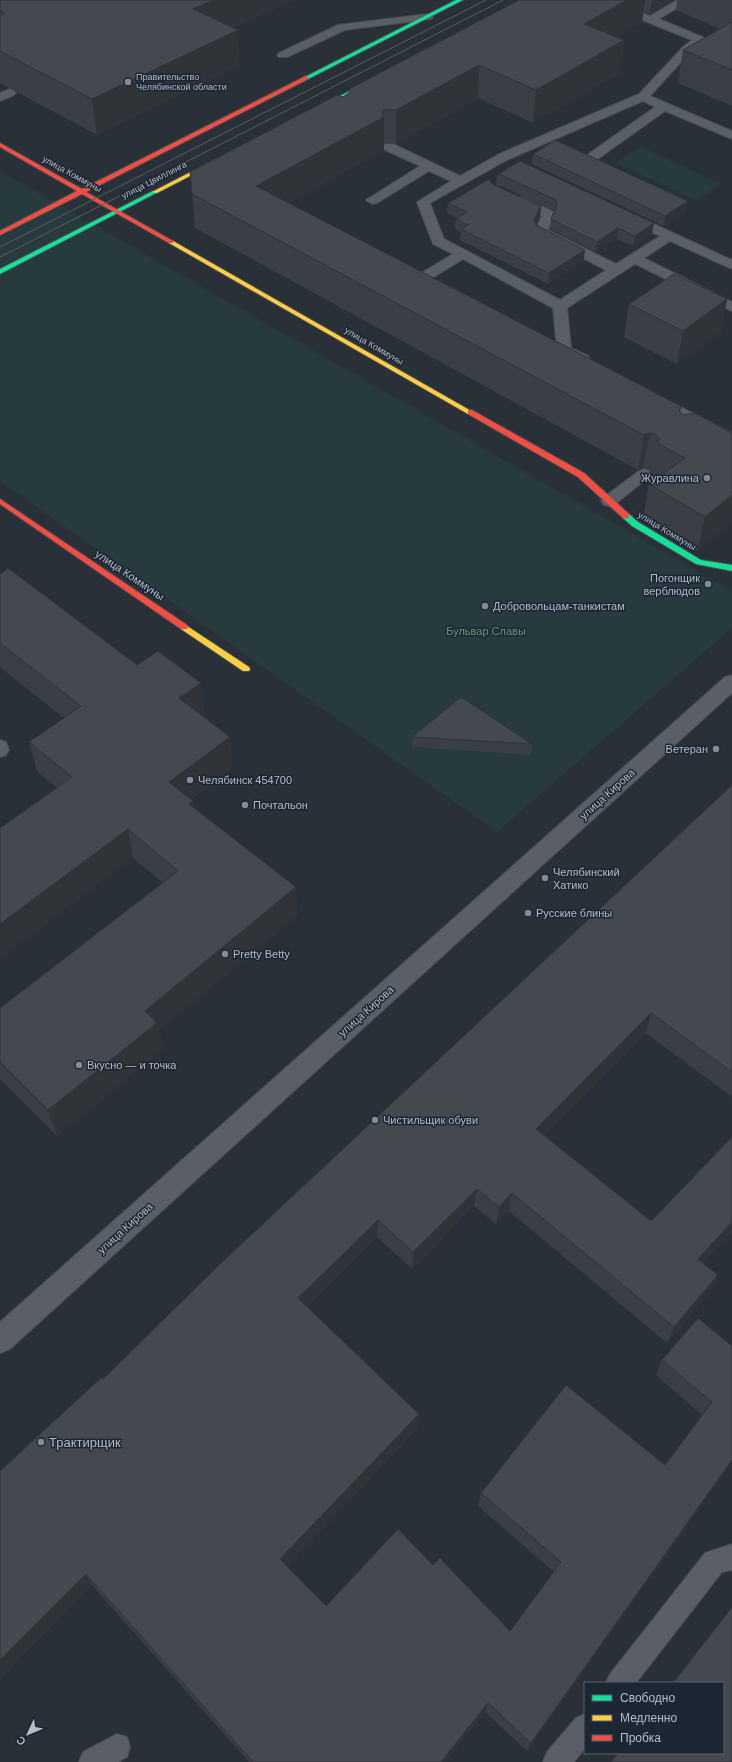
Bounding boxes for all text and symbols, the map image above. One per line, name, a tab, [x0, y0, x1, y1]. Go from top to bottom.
place label: Правительство Челябинской области	[136, 72, 227, 92]
marker: Правительство Челябинской области	[123, 77, 133, 87]
street label: улица Коммуны	[41, 154, 103, 194]
street label: улица Цвиллинга	[120, 159, 188, 201]
street label: улица Коммуны	[343, 325, 405, 367]
place label: Журавлина	[641, 472, 700, 484]
marker: Журавлина	[702, 473, 712, 483]
street label: улица Коммуны	[636, 510, 698, 552]
street label: улица Коммуны	[93, 548, 167, 603]
place label: Погонщик верблюдов	[643, 572, 700, 597]
marker: Погонщик верблюдов	[703, 579, 713, 589]
place label: Добровольцам-танкистам	[493, 600, 625, 612]
marker: Добровольцам-танкистам	[480, 601, 490, 611]
park label: Бульвар Славы	[446, 625, 526, 637]
place label: Ветеран	[666, 743, 708, 755]
marker: Ветеран	[711, 744, 721, 754]
street label: улица Кирова	[577, 766, 638, 822]
place label: Челябинск 454700	[198, 774, 292, 786]
marker: Челябинск 454700	[185, 775, 195, 785]
place label: Почтальон	[253, 799, 308, 811]
marker: Почтальон	[240, 800, 250, 810]
place label: Челябинский Хатико	[553, 866, 620, 891]
marker: Челябинский Хатико	[540, 873, 550, 883]
place label: Русские блины	[536, 907, 612, 919]
marker: Русские блины	[523, 908, 533, 918]
place label: Pretty Betty	[233, 948, 290, 960]
marker: Pretty Betty	[220, 949, 230, 959]
street label: улица Кирова	[336, 983, 397, 1039]
place label: Вкусно — и точка	[87, 1059, 177, 1071]
marker: Вкусно — и точка	[74, 1060, 84, 1070]
place label: Чистильщик обуви	[383, 1114, 478, 1126]
marker: Чистильщик обуви	[370, 1115, 380, 1125]
street label: улица Кирова	[95, 1200, 156, 1256]
place label: Трактирщик	[49, 1435, 121, 1450]
marker: Трактирщик	[36, 1437, 46, 1447]
legend	[584, 1682, 724, 1754]
text: Свободно	[620, 1691, 675, 1705]
text: Медленно	[620, 1711, 677, 1725]
north arrow	[8, 1714, 48, 1754]
text: Пробка	[620, 1731, 661, 1745]
text: С	[14, 1734, 28, 1748]

